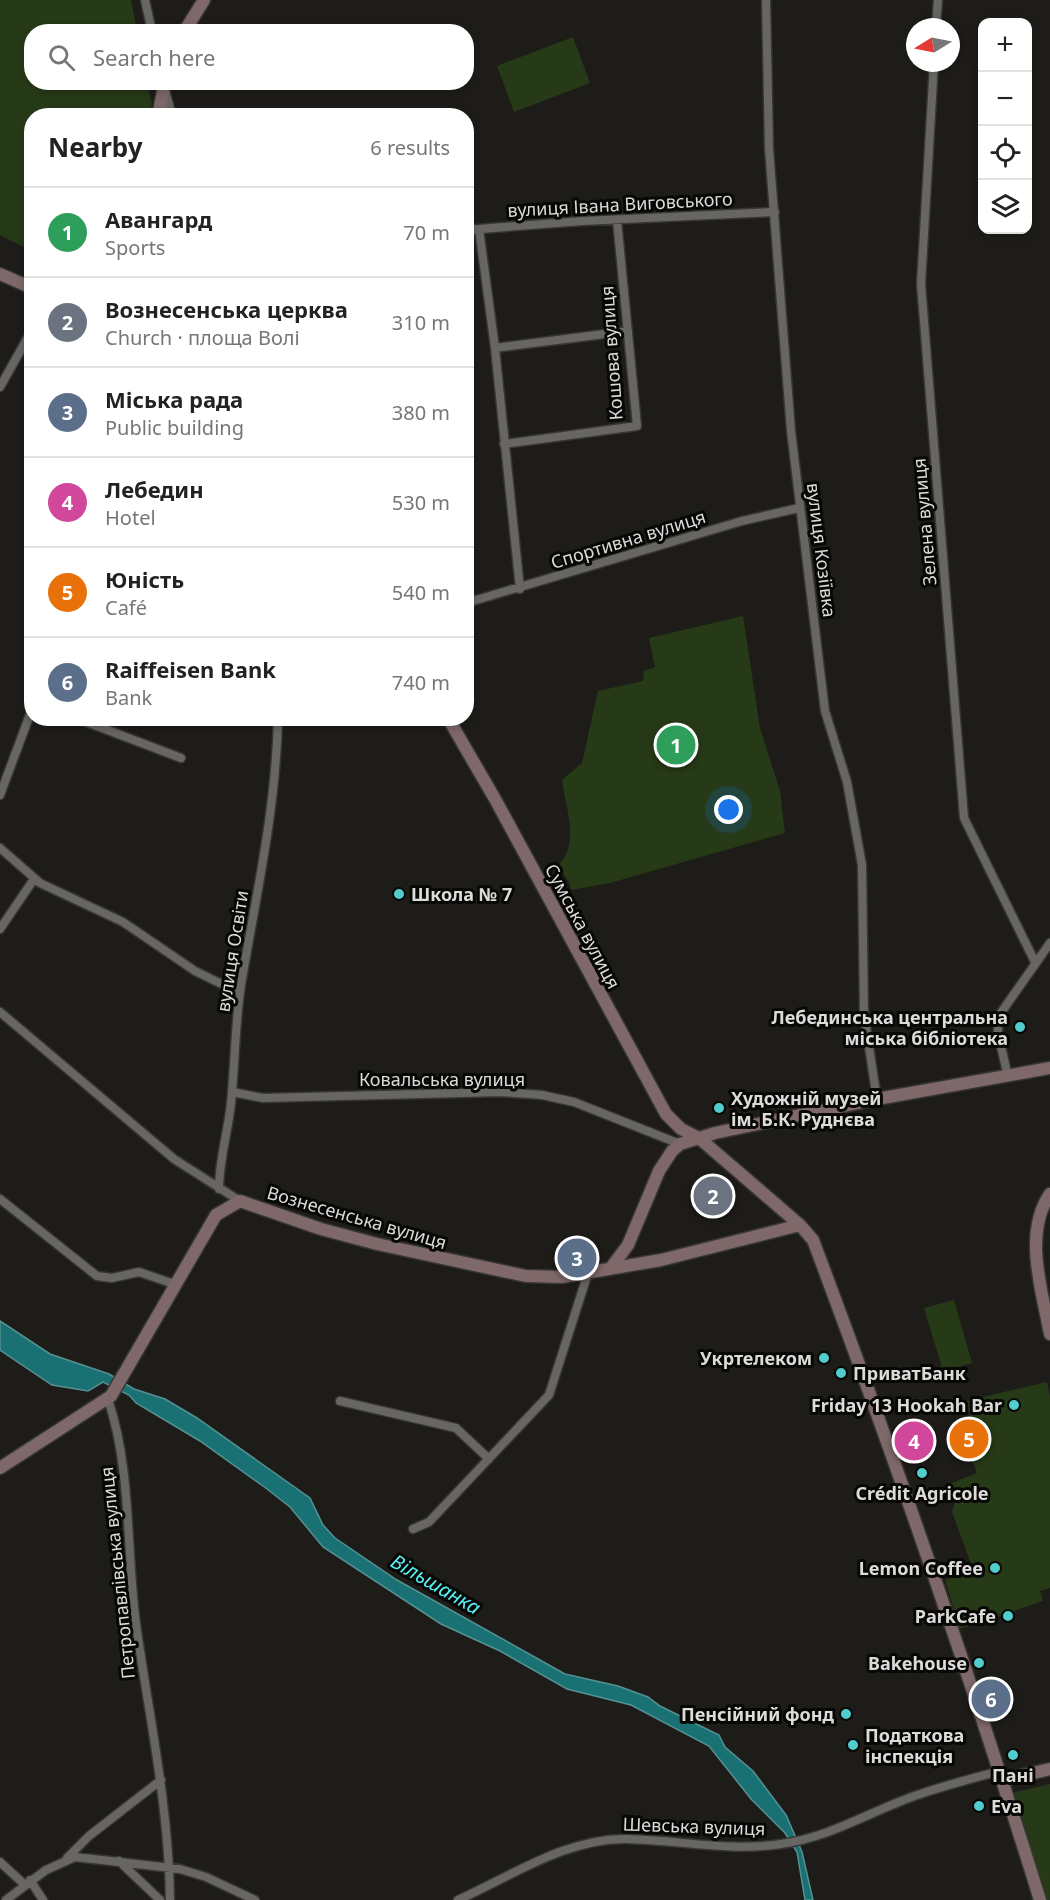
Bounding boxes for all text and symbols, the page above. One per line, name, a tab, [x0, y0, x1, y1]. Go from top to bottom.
north arrow	[906, 18, 960, 72]
map controls	[978, 18, 1032, 234]
button: +	[978, 18, 1032, 72]
search box	[24, 24, 474, 90]
icon: search	[45, 41, 78, 74]
text: Search here	[93, 42, 215, 72]
button: −	[978, 72, 1032, 126]
button: locate	[978, 126, 1032, 180]
text: Nearby	[48, 129, 143, 165]
text: 6 results	[370, 134, 450, 161]
button: layers	[978, 180, 1032, 234]
street label: вулиця Івана Виговського	[507, 186, 733, 222]
text: Авангард	[105, 204, 212, 234]
text: 1	[62, 219, 73, 246]
text: 70 m	[403, 219, 450, 246]
text: Sports	[105, 234, 165, 261]
street label: Кошова вулиця	[594, 285, 628, 421]
text: Вознесенська церква	[105, 294, 348, 324]
text: 2	[62, 309, 73, 336]
text: 310 m	[392, 309, 450, 336]
text: Church · площа Волі	[105, 324, 300, 351]
text: Міська рада	[105, 384, 243, 414]
text: 3	[62, 399, 73, 426]
text: 380 m	[392, 399, 450, 426]
text: Public building	[105, 414, 244, 441]
street label: Зелена вулиця	[906, 457, 942, 587]
text: Лебедин	[105, 474, 204, 504]
street label: вулиця Козіївка	[802, 482, 842, 618]
text: 4	[62, 489, 73, 516]
text: 530 m	[392, 489, 450, 516]
text: Hotel	[105, 504, 156, 531]
street label: Спортивна вулиця	[548, 504, 708, 574]
text: Юність	[105, 564, 184, 594]
text: 5	[62, 579, 73, 606]
text: 540 m	[392, 579, 450, 606]
text: Café	[105, 594, 147, 621]
text: Raiffeisen Bank	[105, 654, 276, 684]
text: 6	[62, 669, 73, 696]
text: 740 m	[392, 669, 450, 696]
text: Bank	[105, 684, 152, 711]
pin: 1	[656, 722, 696, 768]
your location	[714, 795, 743, 824]
street label: Сумська вулиця	[540, 859, 626, 993]
place label: Школа № 7	[411, 882, 512, 906]
marker: Школа № 7	[392, 887, 406, 901]
street label: вулиця Освіти	[211, 888, 253, 1014]
place label: Лебединська центральна міська бібліотека	[771, 1005, 1008, 1050]
marker: Лебединська центральна міська бібліотека	[1013, 1020, 1027, 1034]
street label: Ковальська вулиця	[359, 1067, 525, 1091]
place label: Художній музей ім. Б.К. Руднєва	[731, 1086, 882, 1131]
marker: Художній музей ім. Б.К. Руднєва	[712, 1101, 726, 1115]
pin: 2	[694, 1174, 732, 1218]
street label: Вознесенська вулиця	[264, 1180, 450, 1254]
pin: 3	[558, 1236, 596, 1280]
place label: Укртелеком	[700, 1346, 812, 1370]
marker: Укртелеком	[817, 1351, 831, 1365]
place label: ПриватБанк	[853, 1361, 966, 1385]
marker: ПриватБанк	[834, 1366, 848, 1380]
place label: Friday 13 Hookah Bar	[811, 1393, 1002, 1417]
marker: Friday 13 Hookah Bar	[1007, 1398, 1021, 1412]
pin: 5	[950, 1416, 988, 1462]
pin: 4	[894, 1418, 934, 1464]
street label: Петропавлівська вулиця	[94, 1466, 140, 1680]
marker: Crédit Agricole	[915, 1466, 929, 1480]
place label: Crédit Agricole	[855, 1481, 989, 1505]
water label: Вільшанка	[386, 1547, 486, 1621]
place label: Lemon Coffee	[859, 1556, 983, 1580]
marker: Lemon Coffee	[988, 1561, 1002, 1575]
place label: ParkCafe	[915, 1604, 996, 1628]
marker: ParkCafe	[1001, 1609, 1015, 1623]
place label: Bakehouse	[868, 1651, 967, 1675]
marker: Bakehouse	[972, 1656, 986, 1670]
pin: 6	[972, 1676, 1010, 1722]
place label: Пенсійний фонд	[681, 1702, 835, 1726]
marker: Пенсійний фонд	[839, 1707, 853, 1721]
place label: Податкова інспекція	[865, 1723, 964, 1768]
marker: Податкова інспекція	[846, 1738, 860, 1752]
marker: Пані	[1006, 1748, 1020, 1762]
place label: Пані	[992, 1763, 1034, 1787]
place label: Eva	[991, 1794, 1022, 1818]
marker: Eva	[972, 1799, 986, 1813]
street label: Шевська вулиця	[622, 1812, 766, 1840]

